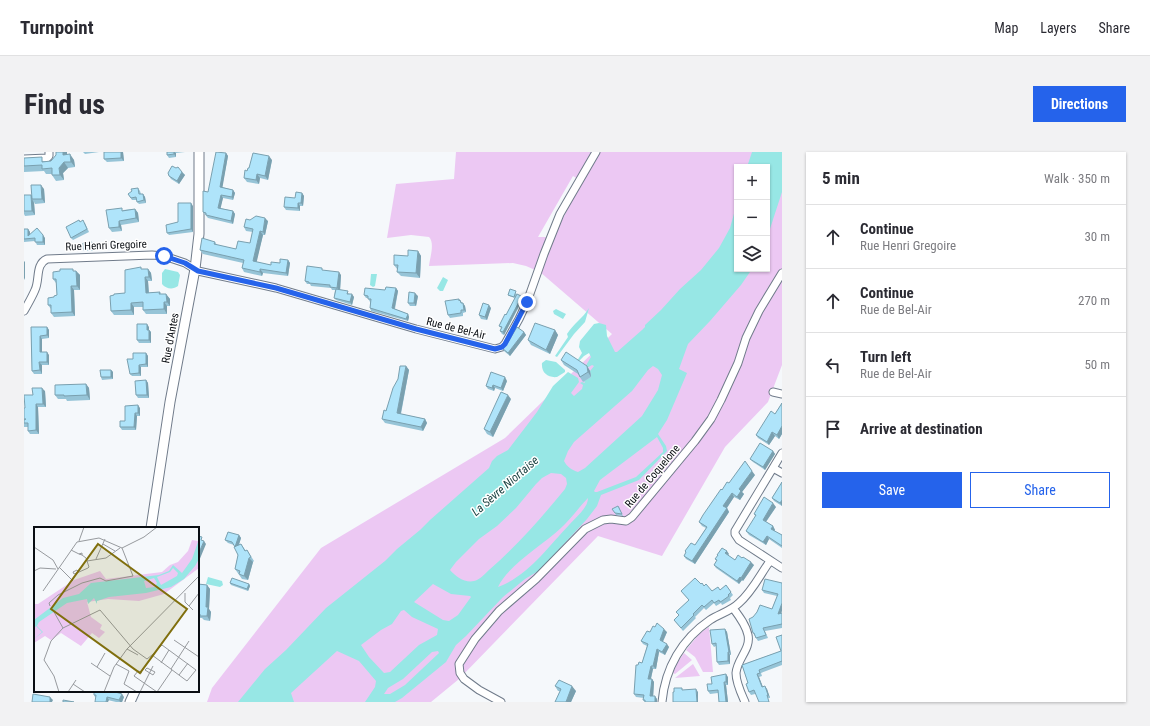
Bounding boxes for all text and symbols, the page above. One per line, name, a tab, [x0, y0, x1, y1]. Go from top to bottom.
text: Turnpoint	[20, 16, 94, 39]
text: Map	[994, 20, 1018, 36]
text: Layers	[1040, 20, 1077, 36]
text: Share	[1099, 20, 1130, 36]
button: Directions	[1033, 86, 1126, 122]
text: Find us	[24, 88, 105, 121]
map controls	[734, 164, 770, 272]
button: +	[734, 164, 770, 200]
text: 5 min	[822, 168, 860, 188]
text: Walk · 350 m	[1044, 171, 1110, 186]
button: −	[734, 200, 770, 236]
text: Continue	[860, 220, 914, 238]
icon: ahead	[822, 226, 844, 248]
text: 30 m	[1084, 229, 1110, 244]
button: layers	[734, 236, 770, 272]
street label: Rue Henri Gregoire	[65, 238, 147, 253]
text: Rue Henri Gregoire	[860, 238, 956, 253]
route start	[155, 247, 173, 265]
text: Continue	[860, 284, 914, 302]
icon: ahead	[822, 290, 844, 312]
route end	[518, 293, 536, 311]
text: 270 m	[1078, 293, 1110, 308]
text: Rue de Bel-Air	[860, 302, 932, 317]
street label: Rue d'Antes	[159, 312, 182, 364]
street label: Rue de Bel-Air	[425, 315, 487, 342]
text: Turn left	[860, 348, 911, 366]
icon: left	[822, 354, 844, 376]
text: 50 m	[1084, 357, 1110, 372]
text: Rue de Bel-Air	[860, 366, 932, 381]
icon: arrive	[822, 418, 844, 440]
text: Arrive at destination	[860, 420, 983, 438]
street label: Rue de Coquelone	[622, 442, 683, 510]
water label: La Sèvre Niortaise	[469, 453, 542, 519]
button: Save	[822, 472, 962, 508]
button: Share	[970, 472, 1110, 508]
inset map	[34, 527, 199, 692]

